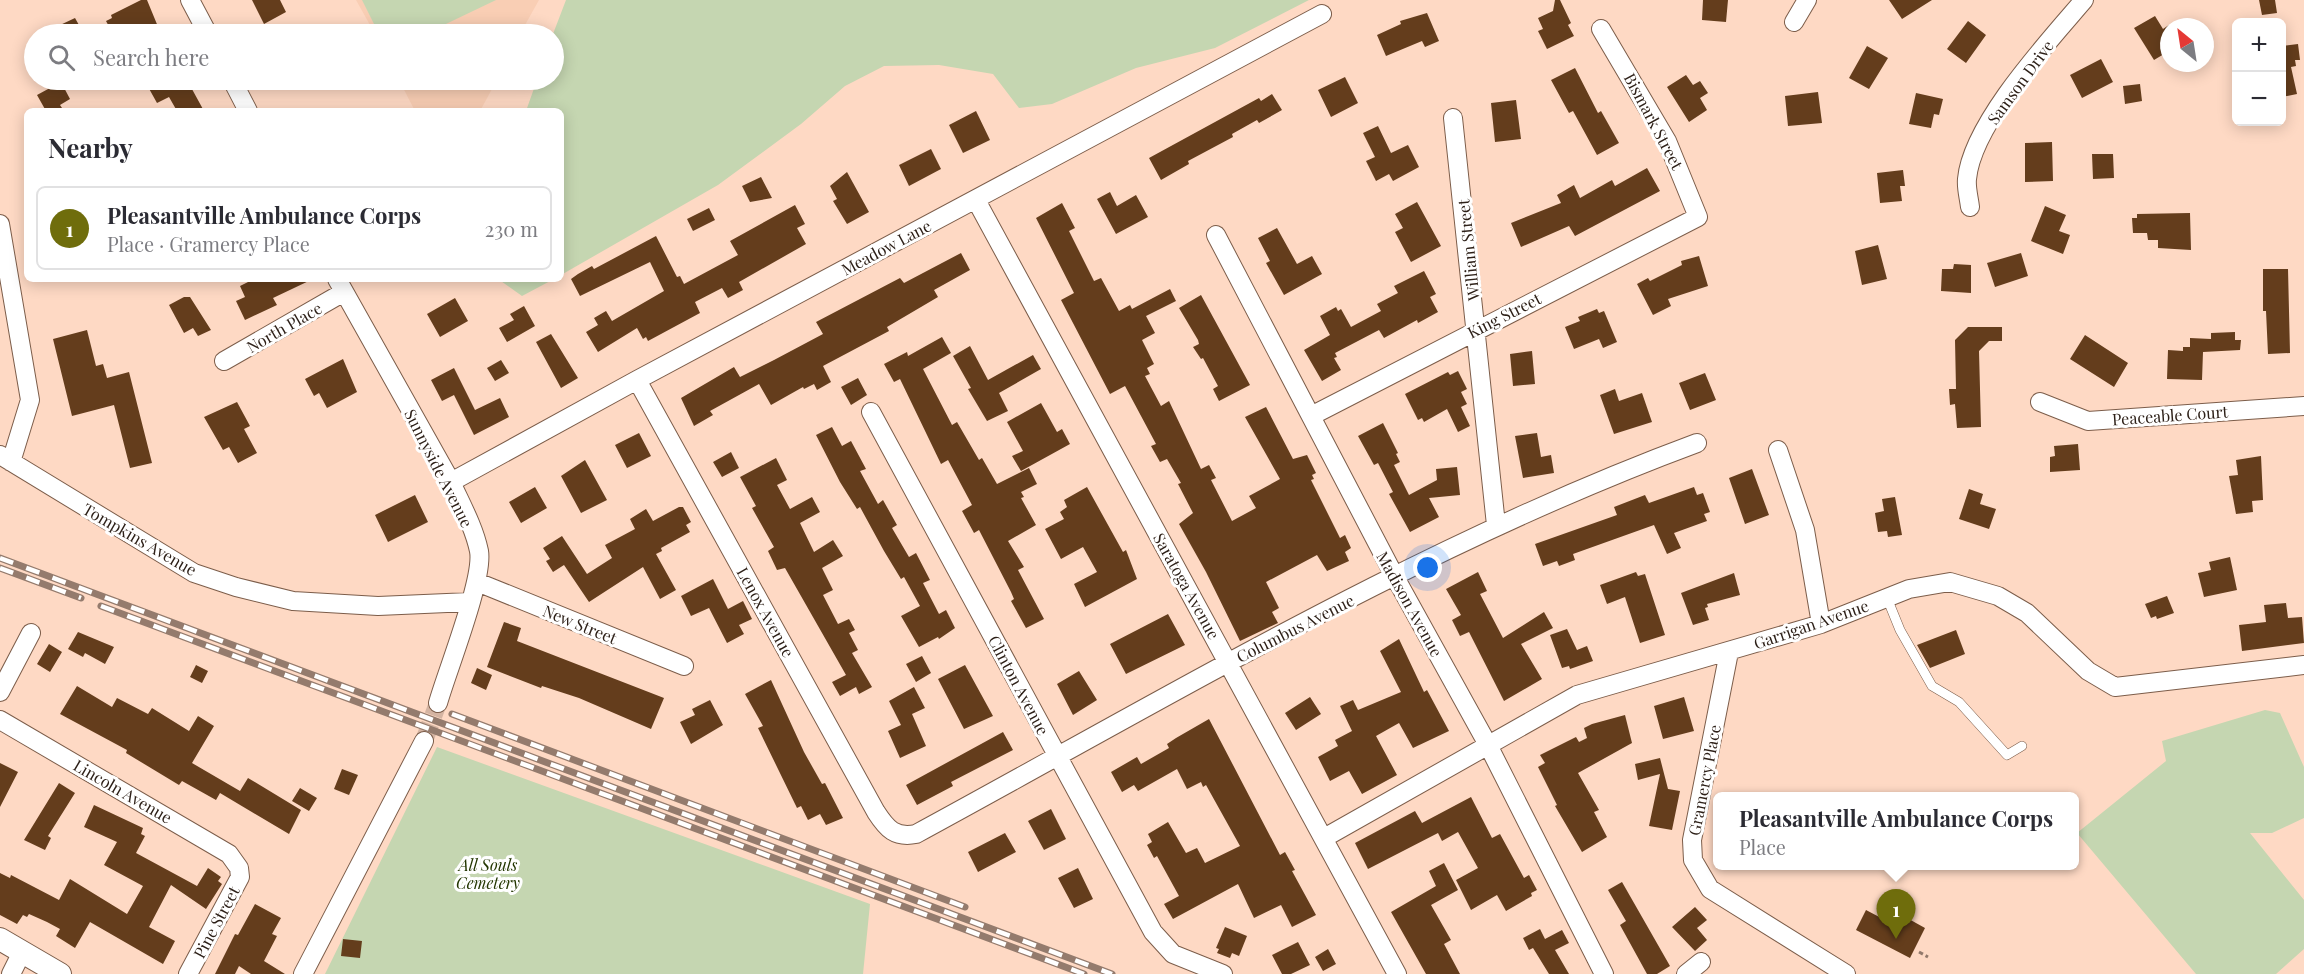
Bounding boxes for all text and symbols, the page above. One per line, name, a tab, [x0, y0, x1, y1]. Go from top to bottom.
north arrow	[2160, 18, 2214, 72]
map controls	[2232, 18, 2286, 126]
button: +	[2232, 18, 2286, 72]
search box	[24, 24, 564, 90]
street label: Samson Drive	[1982, 36, 2058, 128]
icon: search	[45, 41, 78, 74]
text: Search here	[93, 42, 209, 72]
street label: Bismark Street	[1620, 69, 1688, 173]
button: −	[2232, 72, 2286, 126]
text: Nearby	[48, 130, 133, 165]
street label: William Street	[1452, 198, 1484, 303]
text: Pleasantville Ambulance Corps	[107, 200, 421, 230]
text: 1	[66, 215, 73, 242]
text: 230 m	[485, 215, 538, 242]
street label: Meadow Lane	[838, 215, 934, 279]
text: Place · Gramercy Place	[107, 230, 310, 257]
street label: King Street	[1464, 287, 1545, 343]
street label: North Place	[243, 297, 325, 357]
street label: Peaceable Court	[2111, 400, 2229, 430]
street label: Sunnyside Avenue	[400, 405, 478, 531]
street label: Tompkins Avenue	[79, 498, 201, 580]
street label: Saratoga Avenue	[1149, 529, 1225, 643]
street label: Madison Avenue	[1372, 548, 1448, 660]
your location	[1413, 553, 1442, 582]
street label: Lenox Avenue	[733, 563, 799, 661]
street label: Columbus Avenue	[1233, 589, 1357, 667]
street label: Garrigan Avenue	[1751, 595, 1871, 653]
street label: New Street	[540, 600, 620, 648]
street label: Clinton Avenue	[984, 631, 1054, 739]
street label: Gramercy Place	[1683, 723, 1725, 837]
street label: Lincoln Avenue	[70, 754, 176, 828]
popup	[1713, 792, 2079, 870]
text: Pleasantville Ambulance Corps	[1739, 803, 2053, 833]
text: Place	[1739, 833, 1786, 860]
park label: All Souls Cemetery	[456, 854, 520, 893]
street label: Pine Street	[188, 882, 244, 962]
pin: 1	[1876, 890, 1916, 939]

